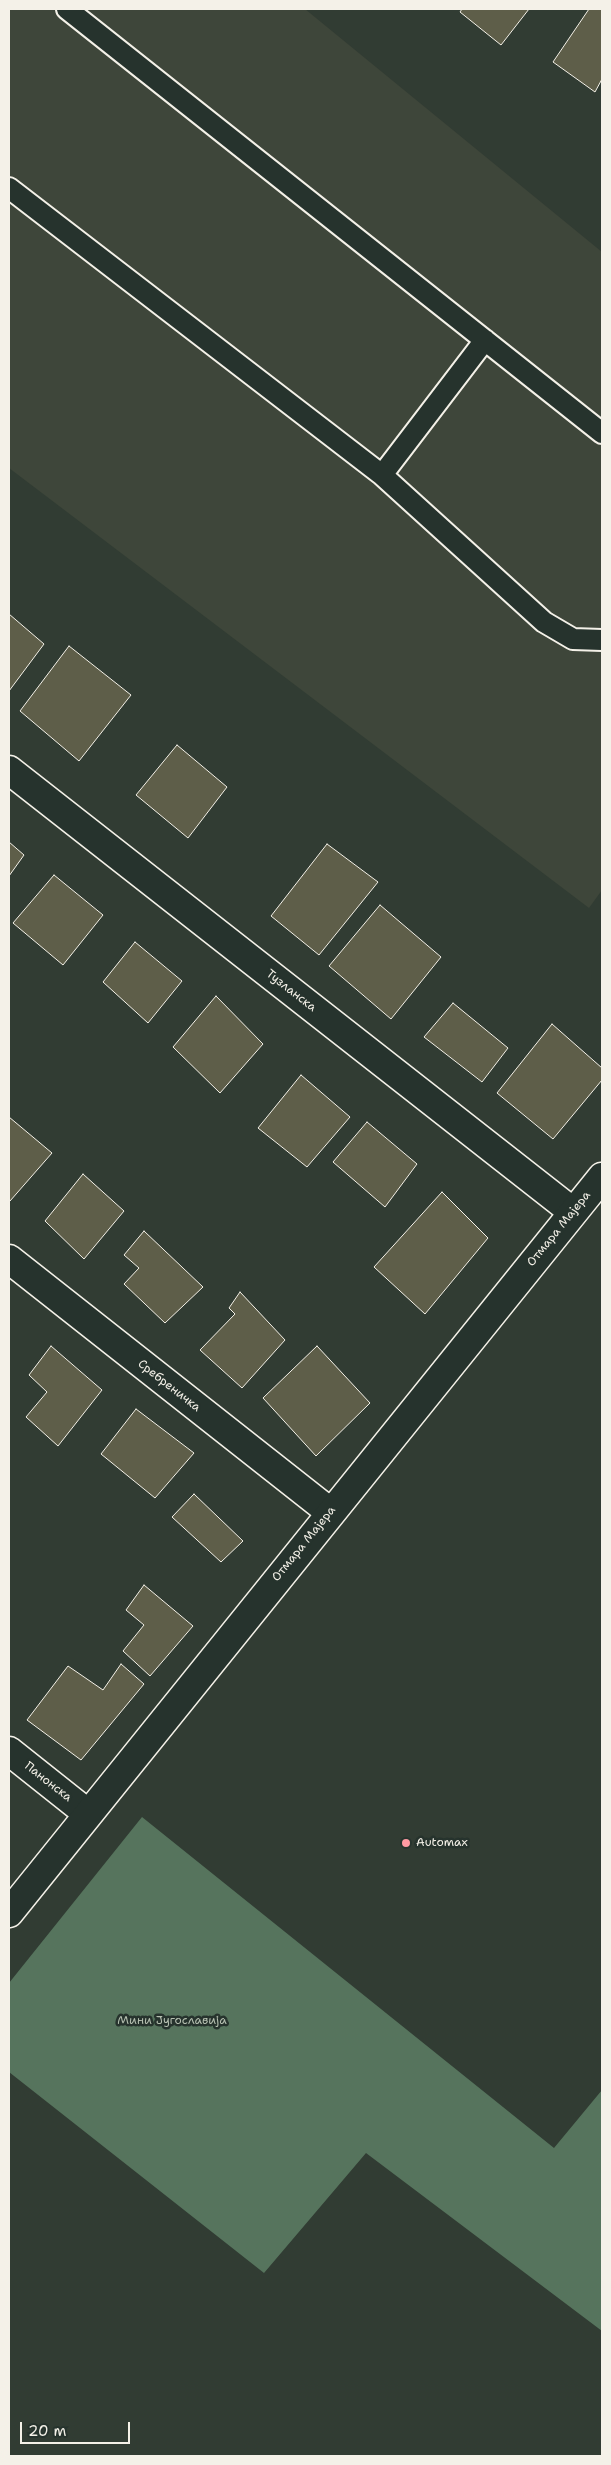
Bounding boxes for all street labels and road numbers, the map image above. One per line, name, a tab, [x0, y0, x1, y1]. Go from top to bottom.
street label: Тузланска	[263, 967, 319, 1015]
street label: Отмара Мајера	[524, 1188, 594, 1270]
street label: Сребреничка	[135, 1357, 203, 1415]
street label: Отмара Мајера	[269, 1503, 339, 1585]
street label: Панонска	[21, 1759, 75, 1805]

